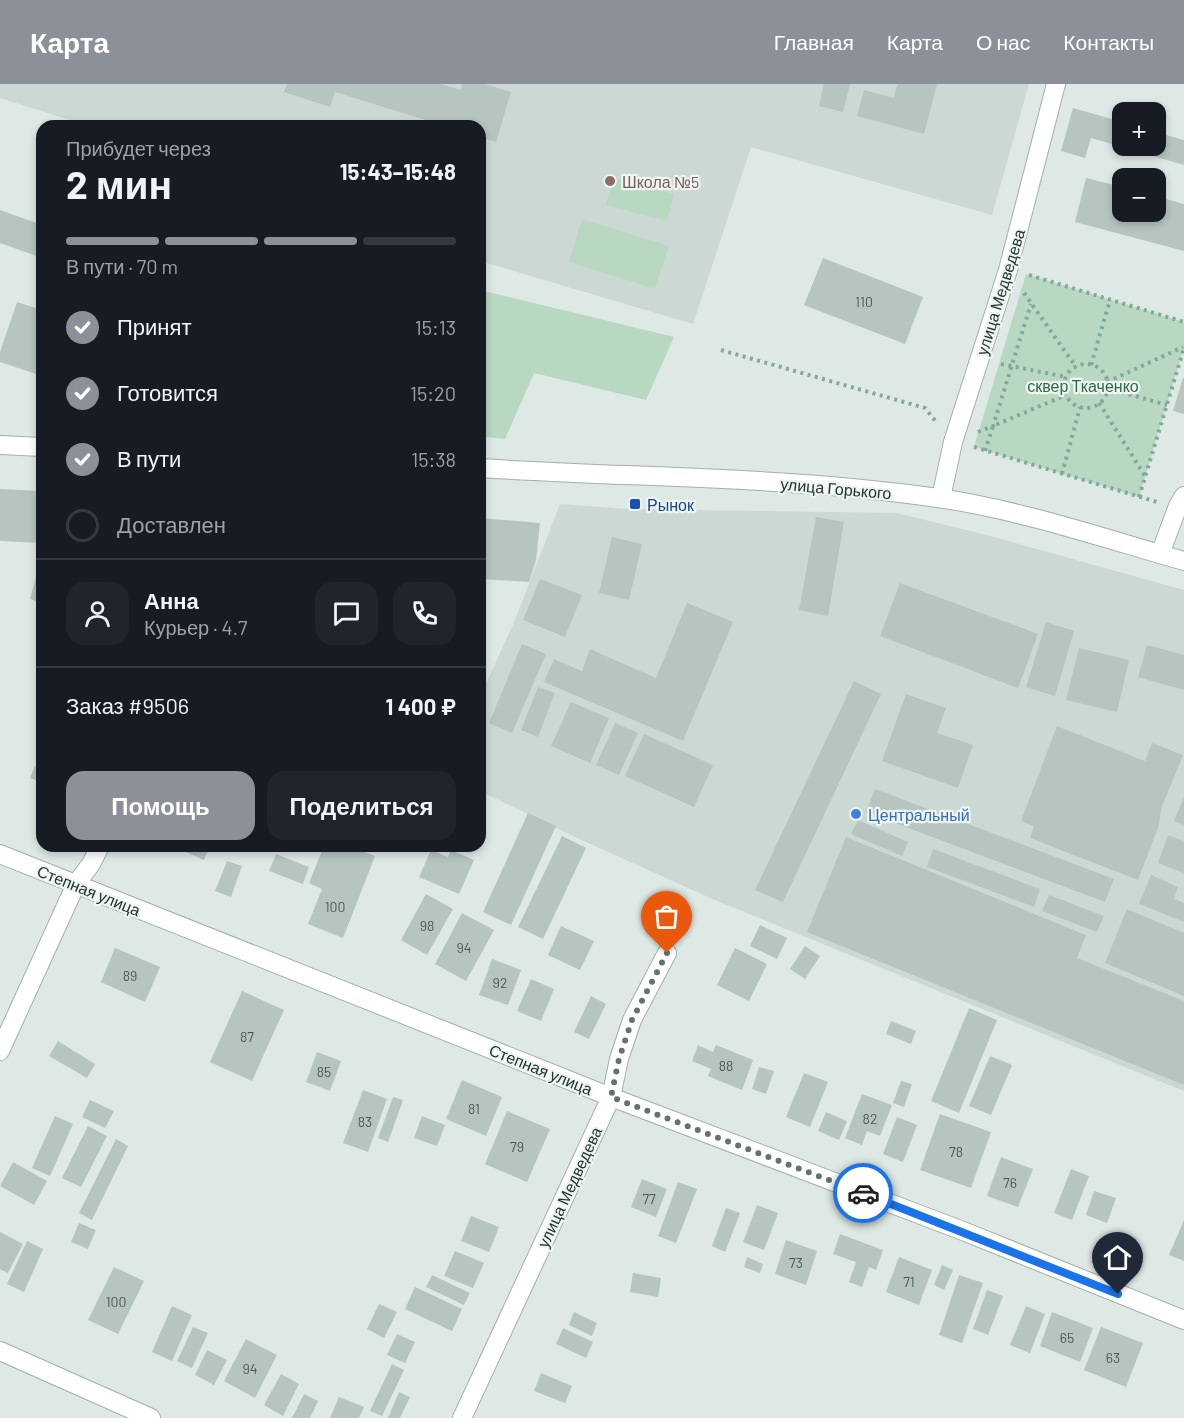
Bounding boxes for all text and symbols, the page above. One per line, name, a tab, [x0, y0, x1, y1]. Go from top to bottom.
text: Карта	[30, 25, 109, 59]
text: Главная	[774, 29, 854, 54]
text: Карта	[887, 29, 943, 54]
text: О нас	[976, 29, 1030, 54]
text: Контакты	[1063, 29, 1154, 54]
map controls	[1112, 102, 1166, 222]
button: +	[1112, 102, 1166, 156]
text: Прибудет через	[66, 136, 211, 160]
text: 15:43–15:48	[340, 158, 456, 184]
text: 2 мин	[66, 160, 172, 207]
button: −	[1112, 168, 1166, 222]
place label: Школа №5	[622, 172, 699, 191]
marker: Школа №5	[603, 174, 617, 188]
street label: улица Медведева	[972, 227, 1028, 357]
text: В пути · 70 m	[66, 254, 178, 278]
house number: 110	[855, 293, 873, 310]
icon: check	[66, 311, 99, 344]
text: Принят	[117, 313, 191, 339]
text: 15:13	[415, 315, 456, 339]
park label: сквер Ткаченко	[1027, 376, 1139, 395]
icon: check	[66, 377, 99, 410]
text: Готовится	[117, 379, 218, 405]
text: 15:20	[410, 381, 456, 405]
icon: check	[66, 443, 99, 476]
text: В пути	[117, 445, 181, 471]
text: 15:38	[411, 447, 456, 471]
street label: улица Горького	[780, 474, 892, 502]
place label: Рынок	[647, 495, 695, 514]
marker: Рынок	[628, 497, 642, 511]
text: Доставлен	[117, 511, 226, 537]
button: person	[66, 582, 129, 645]
button: chat	[315, 582, 378, 645]
button: phone	[393, 582, 456, 645]
text: Анна	[144, 587, 199, 613]
text: Курьер · 4.7	[144, 615, 247, 639]
text: Заказ #9506	[66, 692, 189, 718]
text: 1 400 ₽	[386, 693, 456, 719]
button: Помощь	[66, 771, 255, 840]
button: Поделиться	[267, 771, 456, 840]
place label: Центральный	[868, 805, 970, 824]
marker: Центральный	[849, 807, 863, 821]
street label: Степная улица	[35, 861, 144, 919]
pin	[641, 891, 692, 953]
house number: 100	[325, 898, 345, 915]
icon: bag	[650, 900, 683, 933]
house number: 98	[420, 917, 434, 934]
house number: 94	[456, 939, 472, 956]
house number: 89	[123, 967, 137, 984]
house number: 92	[493, 974, 507, 991]
house number: 87	[240, 1028, 254, 1045]
street label: Степная улица	[487, 1040, 596, 1098]
house number: 88	[719, 1057, 733, 1074]
house number: 85	[317, 1063, 331, 1080]
house number: 81	[468, 1100, 480, 1117]
house number: 82	[863, 1110, 877, 1127]
house number: 83	[358, 1113, 372, 1130]
street label: улица Медведева	[533, 1124, 605, 1250]
house number: 79	[510, 1138, 524, 1155]
house number: 78	[949, 1143, 963, 1160]
courier	[833, 1163, 893, 1223]
house number: 76	[1003, 1174, 1017, 1191]
icon: car	[847, 1177, 880, 1210]
house number: 77	[642, 1190, 656, 1207]
pin	[1092, 1232, 1143, 1294]
icon: home	[1101, 1241, 1134, 1274]
house number: 73	[789, 1254, 803, 1271]
house number: 71	[903, 1273, 915, 1290]
house number: 100	[106, 1293, 126, 1310]
house number: 65	[1060, 1329, 1074, 1346]
house number: 63	[1106, 1349, 1120, 1366]
house number: 94	[242, 1360, 258, 1377]

